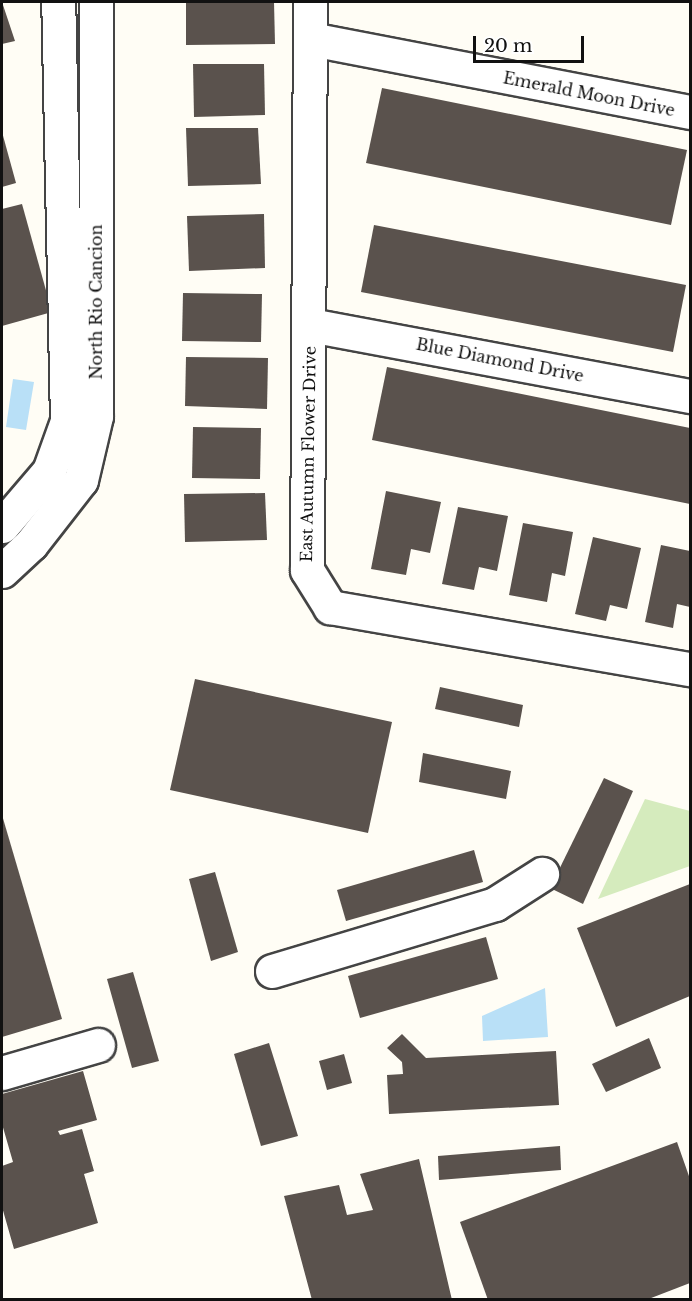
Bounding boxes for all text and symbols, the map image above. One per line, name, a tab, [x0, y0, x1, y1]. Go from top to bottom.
scale bar	[476, 24, 587, 62]
text: 20 m	[484, 35, 532, 57]
street label: Emerald Moon Drive	[502, 68, 676, 120]
street label: North Rio Cancion	[86, 224, 106, 380]
street label: Blue Diamond Drive	[415, 334, 585, 386]
street label: East Autumn Flower Drive	[297, 345, 319, 563]

